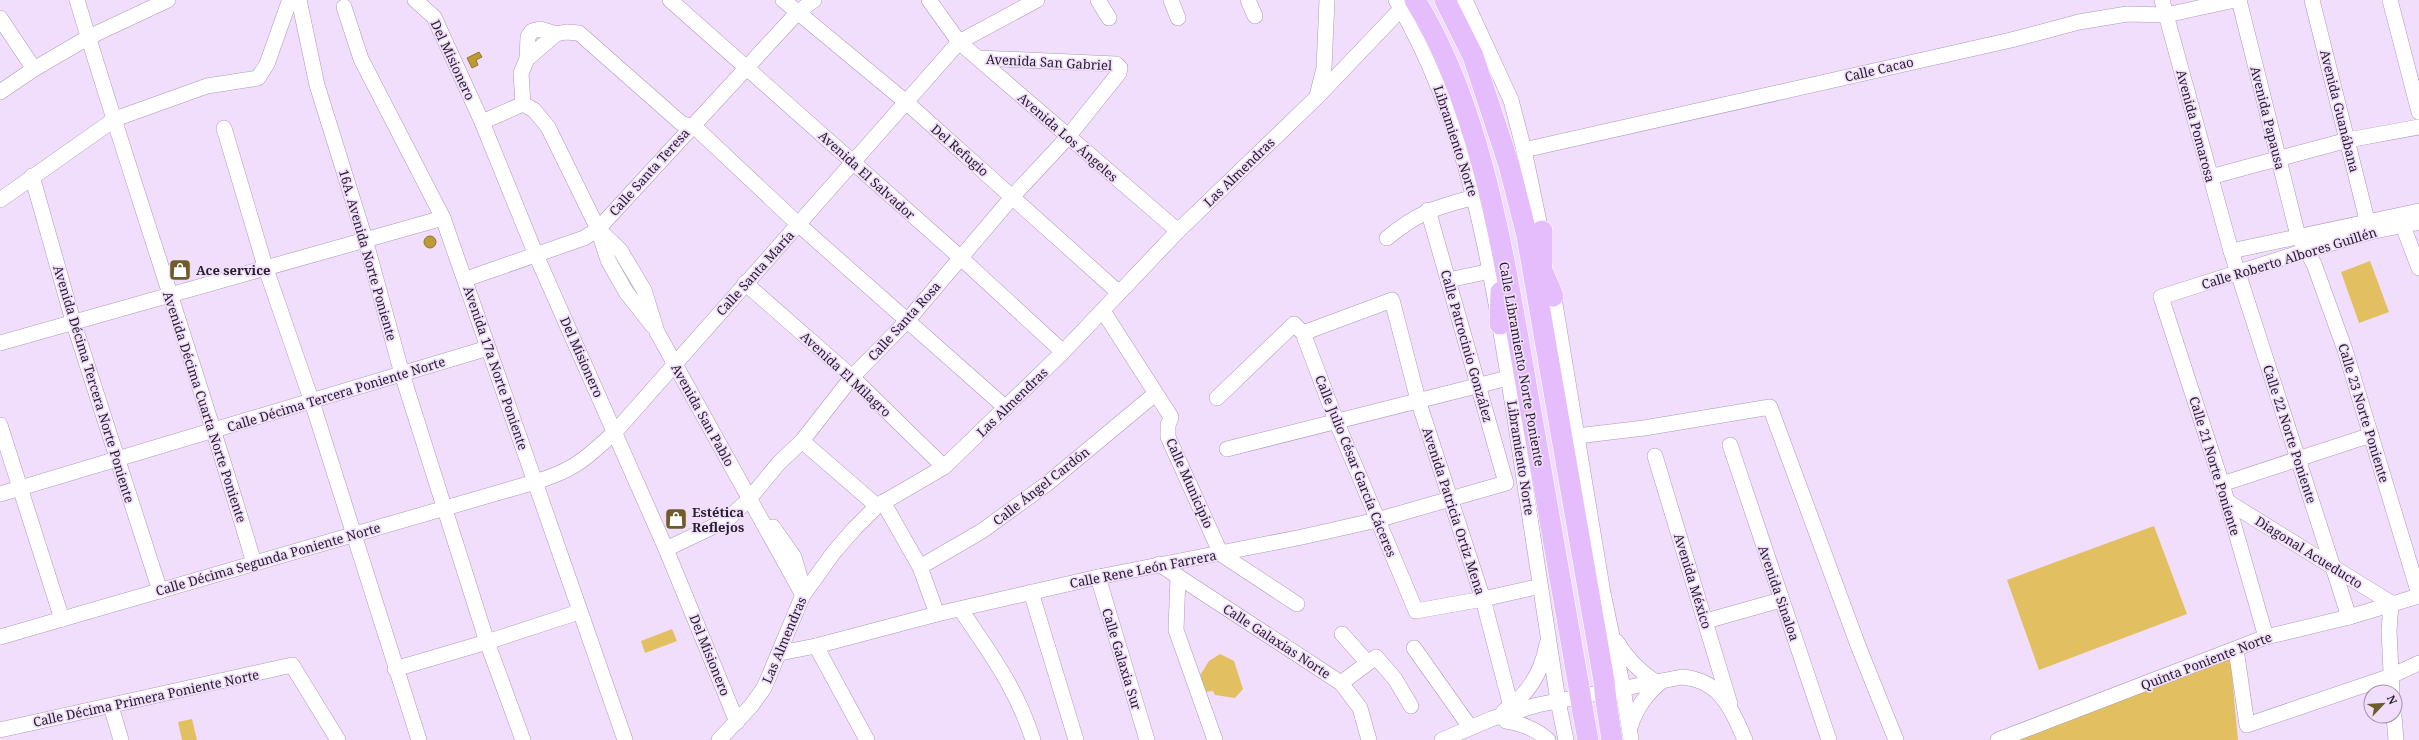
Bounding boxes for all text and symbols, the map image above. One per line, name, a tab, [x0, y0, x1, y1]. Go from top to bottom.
street label: Del Misionero	[427, 17, 479, 103]
street label: Avenida Guanábana	[2316, 48, 2364, 174]
street label: Avenida San Gabriel	[986, 50, 1112, 74]
street label: Calle Cacao	[1843, 52, 1915, 86]
street label: Avenida Papausa	[2246, 64, 2290, 172]
street label: Avenida Pomarosa	[2172, 68, 2220, 184]
street label: Libramiento Norte	[1430, 83, 1482, 199]
street label: Avenida Los Ángeles	[1014, 88, 1122, 186]
street label: Del Refugio	[927, 120, 993, 180]
street label: Calle Santa Teresa	[605, 124, 693, 220]
street label: Avenida El Salvador	[815, 127, 919, 223]
street label: Las Almendras	[1199, 133, 1279, 211]
street label: 16A. Avenida Norte Poniente	[335, 167, 401, 343]
street label: Calle Roberto Albores Guillén	[2199, 223, 2379, 293]
street label: Calle Santa María	[712, 227, 798, 319]
shop icon: Ace service	[167, 257, 193, 283]
street label: Calle Libramiento Norte Poniente	[1496, 260, 1548, 468]
place label: Ace service	[196, 261, 270, 279]
street label: Avenida Décima Tercera Norte Poniente	[49, 263, 139, 505]
street label: Calle Patrocinio González	[1437, 268, 1497, 424]
street label: Calle Santa Rosa	[864, 277, 944, 365]
street label: Avenida 17a Norte Poniente	[459, 283, 533, 453]
street label: Avenida Décima Cuarta Norte Poniente	[159, 289, 251, 525]
street label: Del Misionero	[556, 314, 608, 400]
street label: Avenida El Milagro	[797, 327, 895, 421]
street label: Calle 23 Norte Poniente	[2334, 341, 2394, 485]
street label: Calle Décima Tercera Poniente Norte	[225, 352, 447, 436]
street label: Avenida San Pablo	[667, 360, 739, 470]
street label: Calle 22 Norte Poniente	[2259, 362, 2321, 506]
street label: Las Almendras	[972, 363, 1052, 441]
street label: Calle Julio César García Cáceres	[1311, 372, 1401, 560]
street label: Calle 21 Norte Poniente	[2185, 394, 2245, 538]
street label: Libramiento Norte	[1504, 400, 1538, 516]
street label: Avenida Patricia Ortiz Mena	[1418, 425, 1490, 597]
street label: Calle Municipio	[1162, 435, 1218, 531]
street label: Calle Ángel Cardón	[989, 442, 1093, 529]
place label: Estética Reflejos	[692, 503, 744, 536]
shop icon: Estética Reflejos	[663, 506, 689, 532]
street label: Diagonal Acueducto	[2252, 512, 2366, 592]
street label: Calle Décima Segunda Poniente Norte	[153, 518, 383, 600]
street label: Avenida México	[1670, 531, 1716, 631]
street label: Avenida Sinaloa	[1754, 543, 1804, 643]
street label: Calle Rene León Farrera	[1068, 546, 1218, 592]
street label: Las Almendras	[758, 594, 810, 686]
street label: Calle Galaxias Norte	[1220, 599, 1334, 683]
street label: Calle Galaxia Sur	[1098, 606, 1146, 712]
street label: Del Misionero	[685, 611, 735, 699]
street label: Quinta Poniente Norte	[2138, 628, 2274, 694]
street label: Calle Décima Primera Poniente Norte	[31, 665, 261, 731]
north arrow	[2363, 684, 2403, 724]
text: N	[2384, 692, 2401, 707]

